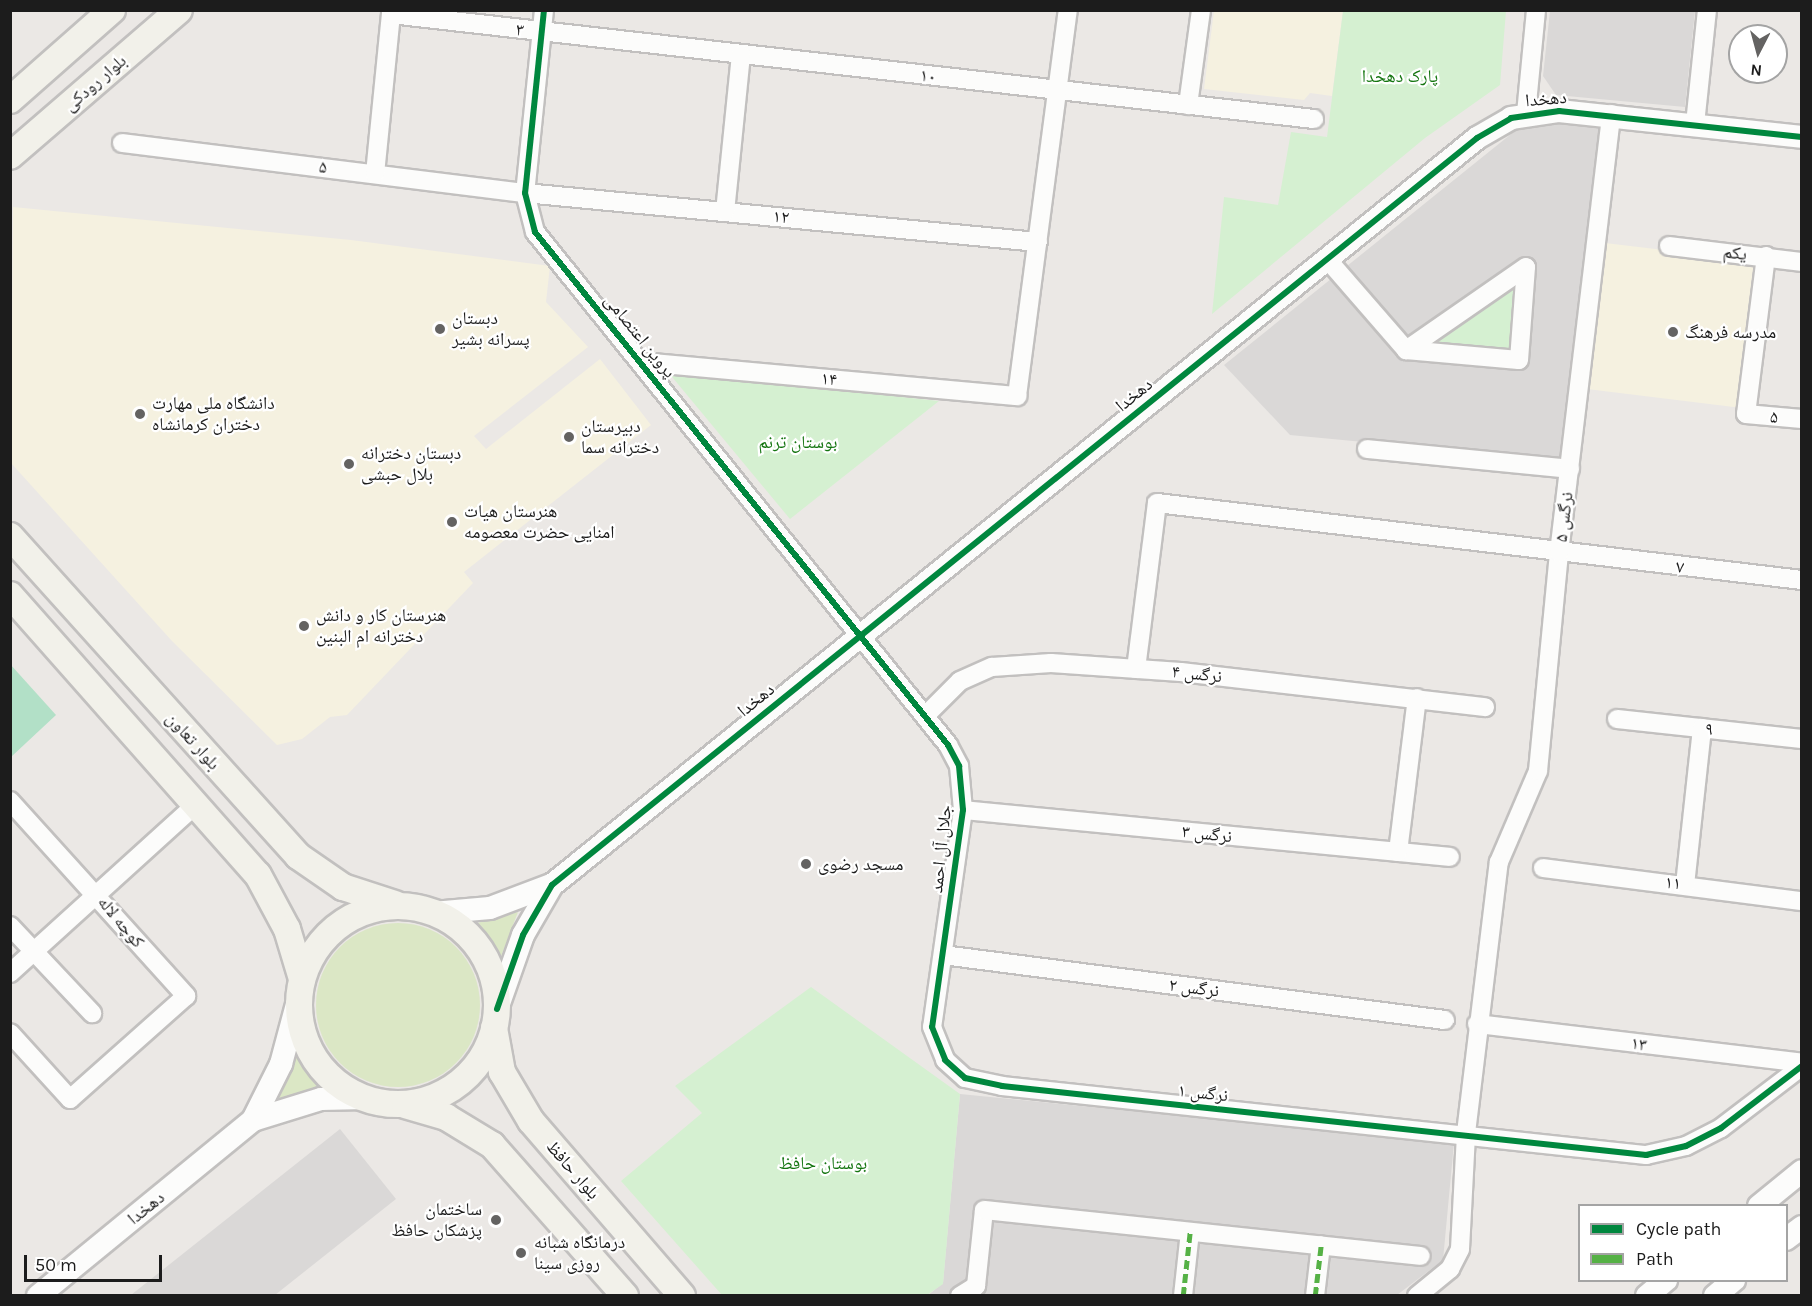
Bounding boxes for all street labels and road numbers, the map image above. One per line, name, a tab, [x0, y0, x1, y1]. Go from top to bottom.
street label: ۳	[515, 19, 525, 41]
street label: بلوار رودکی	[59, 50, 131, 116]
street label: ۱۰	[919, 64, 937, 88]
street label: دهخدا	[1524, 86, 1568, 112]
street label: ۵	[318, 156, 328, 178]
street label: ۱۲	[772, 205, 790, 229]
street label: یکم	[1722, 241, 1748, 265]
street label: پروین اعتصامی	[600, 290, 680, 382]
street label: ۱۴	[820, 368, 838, 390]
street label: دهخدا	[1111, 374, 1157, 416]
street label: ۵	[1769, 406, 1779, 428]
street label: نرگس ۵	[1550, 491, 1578, 543]
street label: ۷	[1675, 556, 1685, 578]
street label: نرگس ۴	[1171, 661, 1223, 687]
street label: دهخدا	[733, 679, 779, 721]
street label: بلوار تعاون	[161, 708, 225, 774]
street label: ۹	[1704, 718, 1714, 740]
street label: جلال آل احمد	[926, 804, 956, 894]
street label: نرگس ۳	[1181, 821, 1233, 847]
street label: ۱۱	[1664, 871, 1682, 895]
street label: کوچه لاله	[93, 892, 149, 952]
street label: نرگس ۲	[1168, 974, 1220, 1002]
street label: ۱۳	[1630, 1032, 1648, 1056]
street label: نرگس ۱	[1177, 1080, 1229, 1106]
street label: بلوار حافظ	[542, 1136, 604, 1204]
street label: دهخدا	[123, 1187, 169, 1229]

